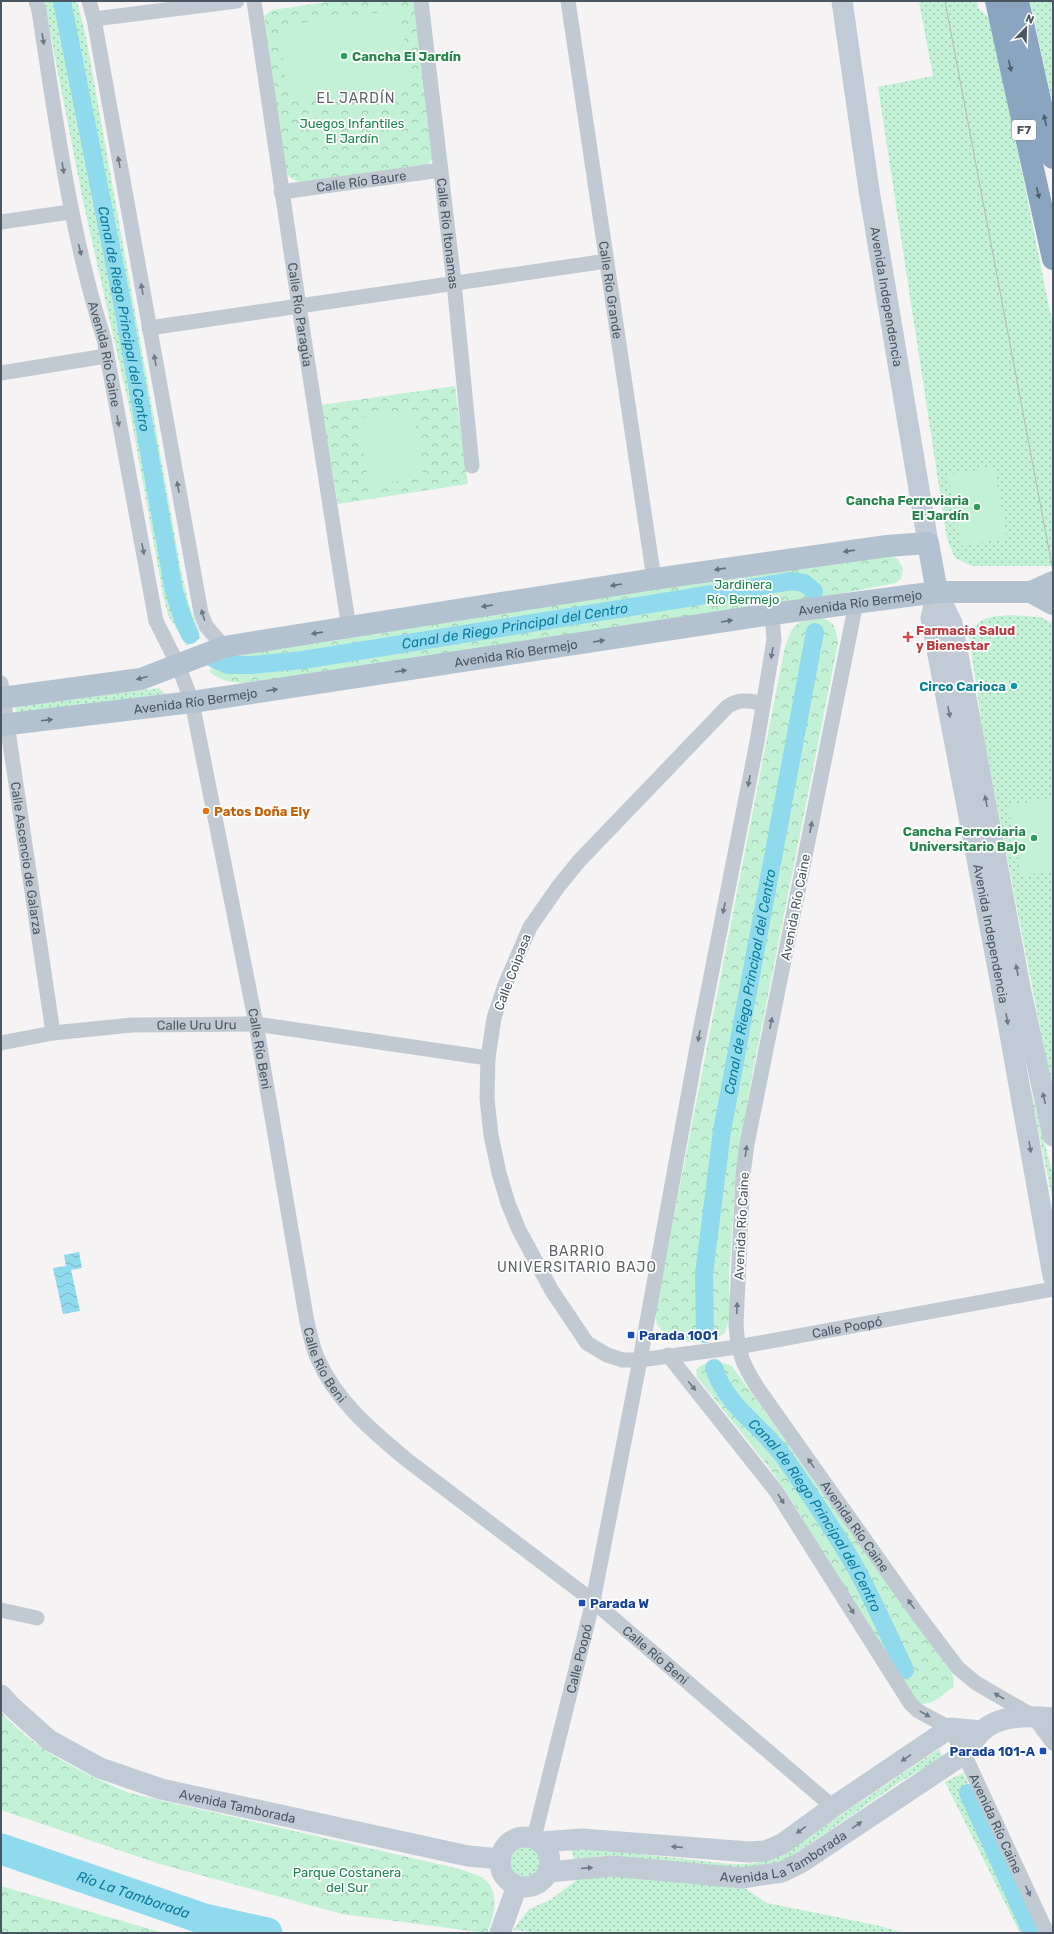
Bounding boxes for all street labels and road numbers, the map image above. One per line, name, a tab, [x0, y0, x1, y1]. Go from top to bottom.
road number: F7	[1012, 120, 1036, 140]
street label: Calle Río Baure	[315, 168, 407, 195]
street label: Calle Río Itonamas	[434, 177, 462, 290]
street label: Avenida Independencia	[867, 226, 905, 368]
street label: Calle Río Grande	[596, 240, 625, 340]
street label: Calle Río Paragúa	[285, 262, 315, 368]
street label: Avenida Río Caine	[85, 299, 123, 408]
street label: Avenida Río Bermejo	[798, 587, 923, 618]
street label: Avenida Río Bermejo	[453, 637, 579, 670]
street label: Avenida Río Bermejo	[133, 685, 258, 717]
street label: Calle Ascencio de Galarza	[8, 781, 45, 936]
street label: Avenida Río Caine	[778, 853, 813, 962]
street label: Avenida Independencia	[970, 863, 1011, 1005]
street label: Calle Coipasa	[491, 932, 534, 1013]
street label: Calle Río Beni	[245, 1007, 274, 1090]
street label: Calle Uru Uru	[157, 1017, 237, 1033]
street label: Avenida Río Caine	[731, 1172, 752, 1280]
street label: Calle Poopó	[811, 1314, 883, 1341]
street label: Calle Río Beni	[301, 1326, 349, 1405]
street label: Avenida Río Caine	[818, 1478, 892, 1575]
street label: Calle Poopó	[563, 1622, 595, 1695]
street label: Calle Río Beni	[619, 1623, 691, 1688]
street label: Avenida Río Caine	[966, 1771, 1025, 1876]
street label: Avenida Tamborada	[178, 1786, 297, 1826]
street label: Avenida La Tamborada	[719, 1828, 849, 1886]

